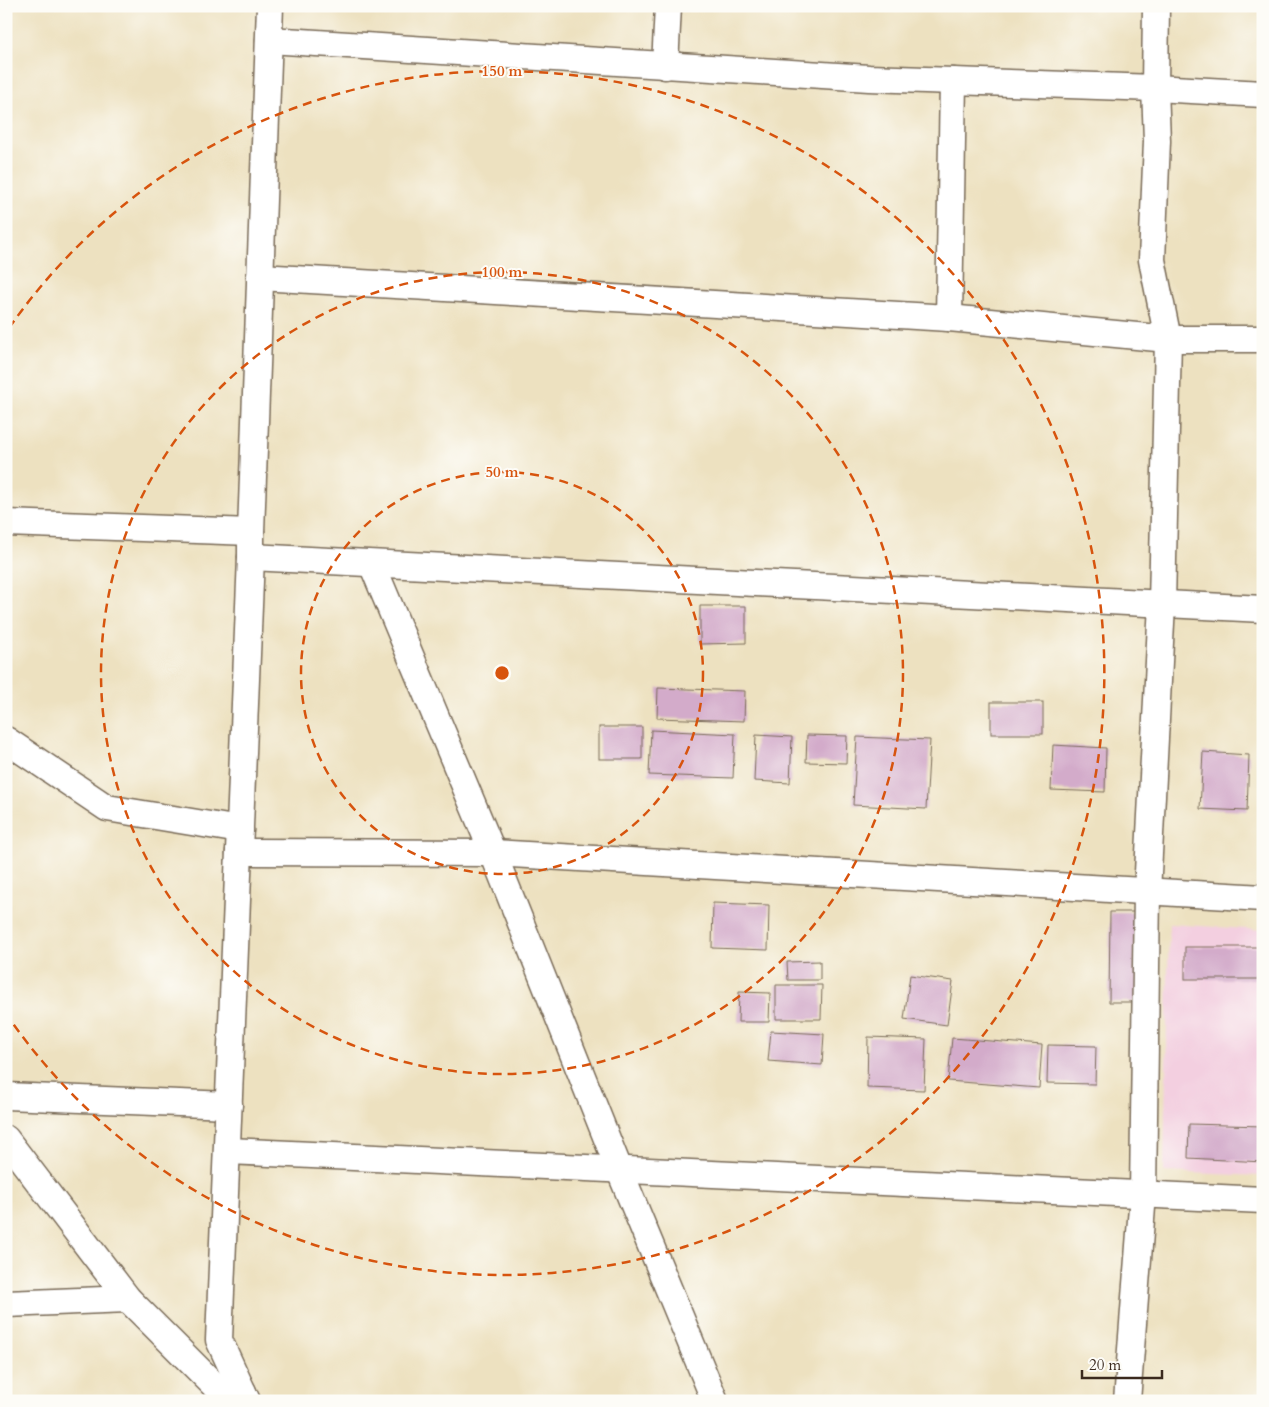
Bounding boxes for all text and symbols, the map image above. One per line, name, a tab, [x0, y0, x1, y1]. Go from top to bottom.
text: 150 m	[482, 61, 523, 81]
text: 100 m	[482, 262, 523, 282]
text: 50 m	[485, 462, 519, 482]
centre of rings	[493, 664, 511, 682]
scale bar	[1082, 1347, 1162, 1379]
text: 20 m	[1089, 1355, 1121, 1375]

